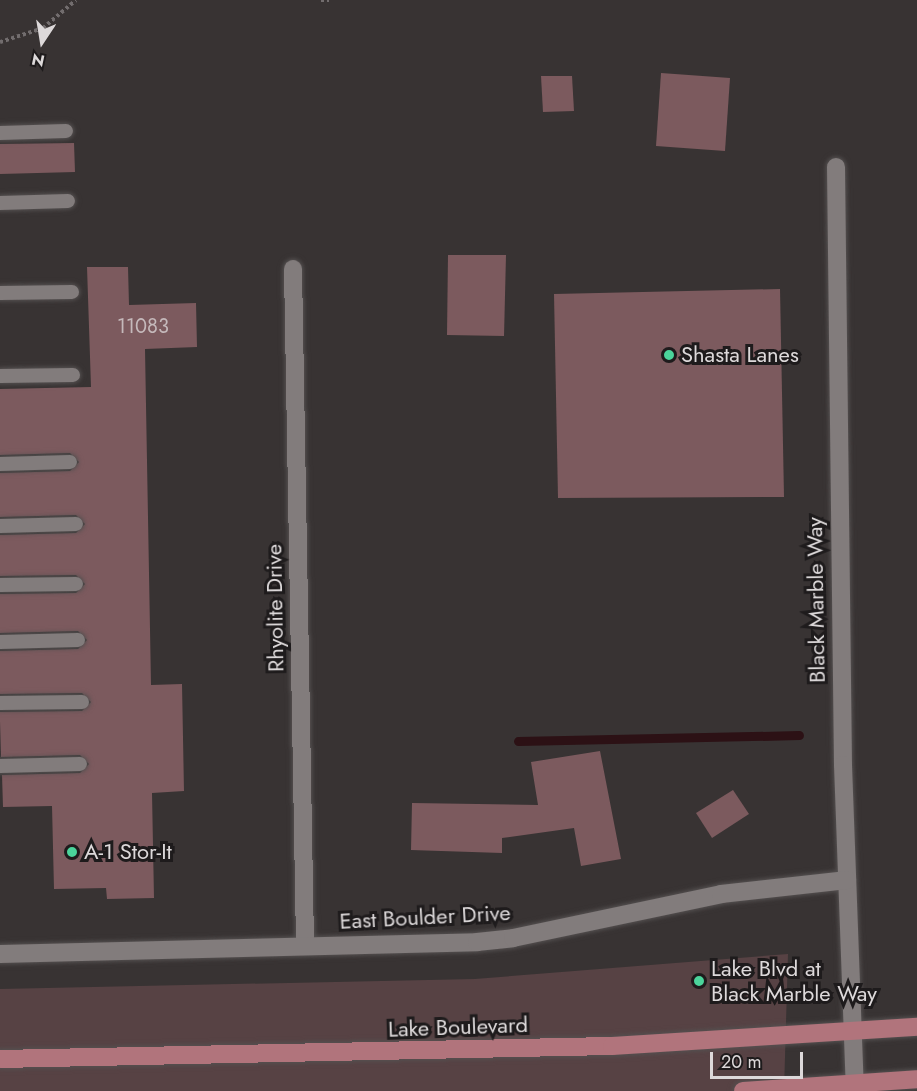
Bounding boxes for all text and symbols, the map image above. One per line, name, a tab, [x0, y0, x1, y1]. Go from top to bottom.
north arrow	[12, 12, 72, 72]
text: N	[30, 48, 47, 73]
house number: 11083	[117, 314, 169, 338]
place label: Shasta Lanes	[681, 342, 799, 368]
marker: Shasta Lanes	[662, 348, 676, 362]
street label: Black Marble Way	[801, 517, 831, 683]
street label: Rhyolite Drive	[261, 544, 289, 672]
place label: A-1 Stor-It	[84, 839, 172, 865]
marker: A-1 Stor-It	[65, 845, 79, 859]
street label: East Boulder Drive	[339, 899, 511, 935]
place label: Lake Blvd at Black Marble Way	[711, 955, 877, 1006]
marker: Lake Blvd at Black Marble Way	[692, 974, 706, 988]
street label: Lake Boulevard	[388, 1011, 528, 1043]
scale bar	[713, 1040, 806, 1078]
text: 20 m	[721, 1049, 761, 1075]

